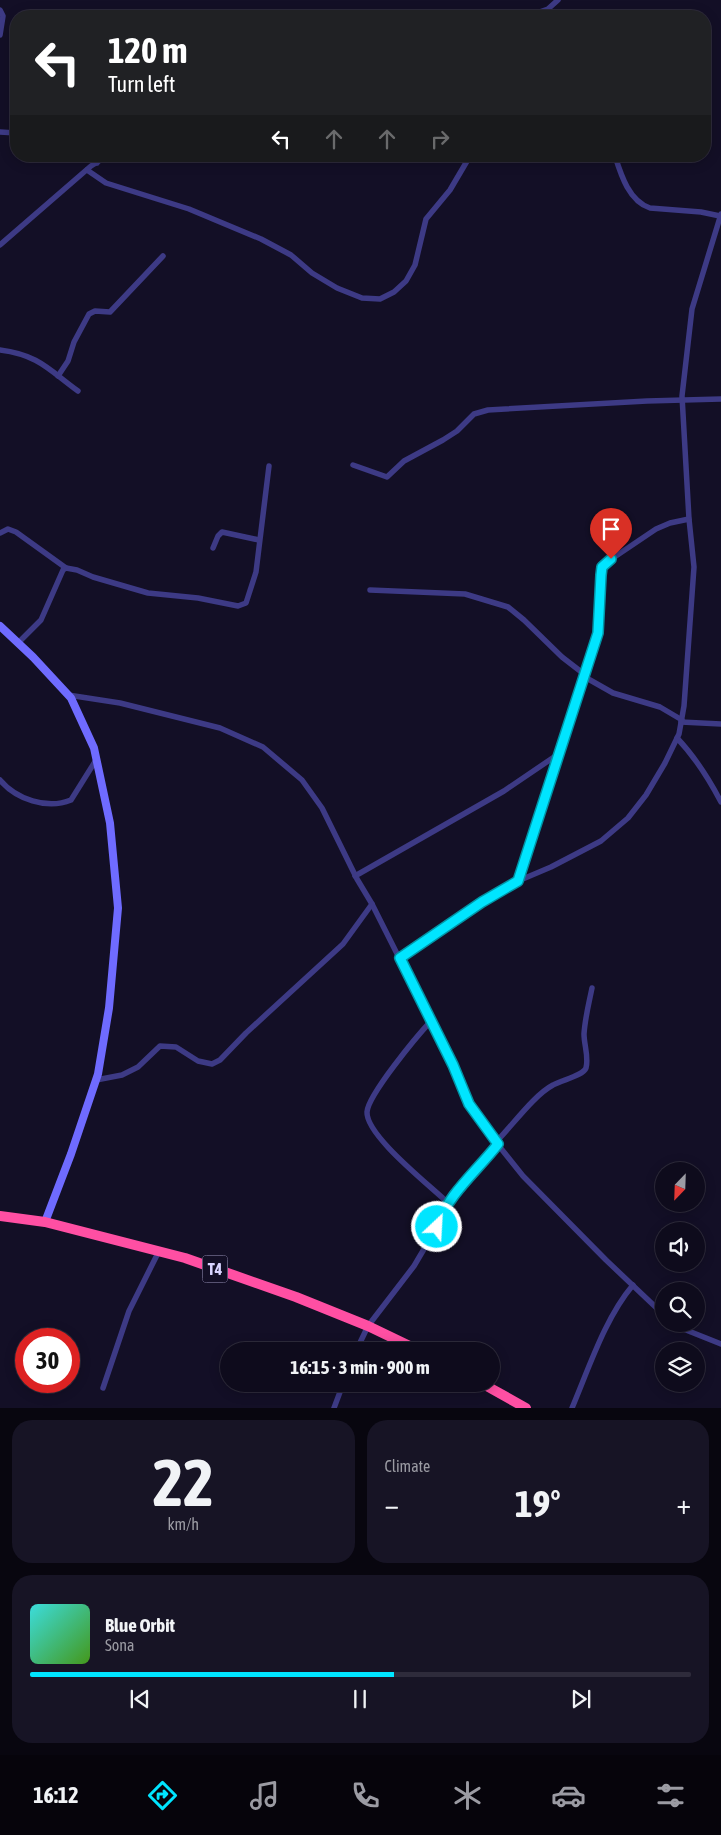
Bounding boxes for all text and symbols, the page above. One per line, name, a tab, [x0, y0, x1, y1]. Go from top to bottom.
icon: left	[25, 30, 90, 95]
text: 120 m	[108, 30, 187, 70]
text: Turn left	[108, 71, 175, 97]
icon: left	[267, 125, 295, 153]
icon: ahead	[320, 125, 348, 153]
icon: ahead	[373, 125, 401, 153]
icon: right	[426, 125, 454, 153]
pin	[590, 508, 632, 559]
icon: arrive	[597, 515, 625, 543]
north arrow	[655, 1162, 705, 1212]
map controls	[655, 1162, 705, 1392]
position arrow	[410, 1200, 462, 1252]
button: sound	[655, 1222, 705, 1272]
road number: T4	[202, 1256, 228, 1282]
button: search	[655, 1282, 705, 1332]
speed limit sign: 30	[15, 1328, 80, 1393]
button: layers	[655, 1342, 705, 1392]
text: 16:15 · 3 min · 900 m	[290, 1356, 430, 1378]
text: 22	[153, 1445, 214, 1520]
text: Climate	[385, 1457, 430, 1475]
text: 19°	[515, 1482, 561, 1525]
text: −	[385, 1488, 399, 1520]
text: +	[676, 1488, 691, 1520]
text: km/h	[167, 1515, 199, 1533]
text: Blue Orbit	[105, 1614, 175, 1636]
text: Sona	[105, 1636, 134, 1654]
icon: previous	[126, 1685, 154, 1713]
icon: pause	[346, 1685, 374, 1713]
icon: next	[567, 1685, 595, 1713]
icon: directions	[145, 1778, 180, 1813]
icon: music	[247, 1778, 282, 1813]
icon: phone	[348, 1778, 383, 1813]
icon: climate	[450, 1778, 485, 1813]
icon: car	[551, 1778, 586, 1813]
icon: filters	[653, 1778, 688, 1813]
text: 16:12	[33, 1782, 79, 1808]

